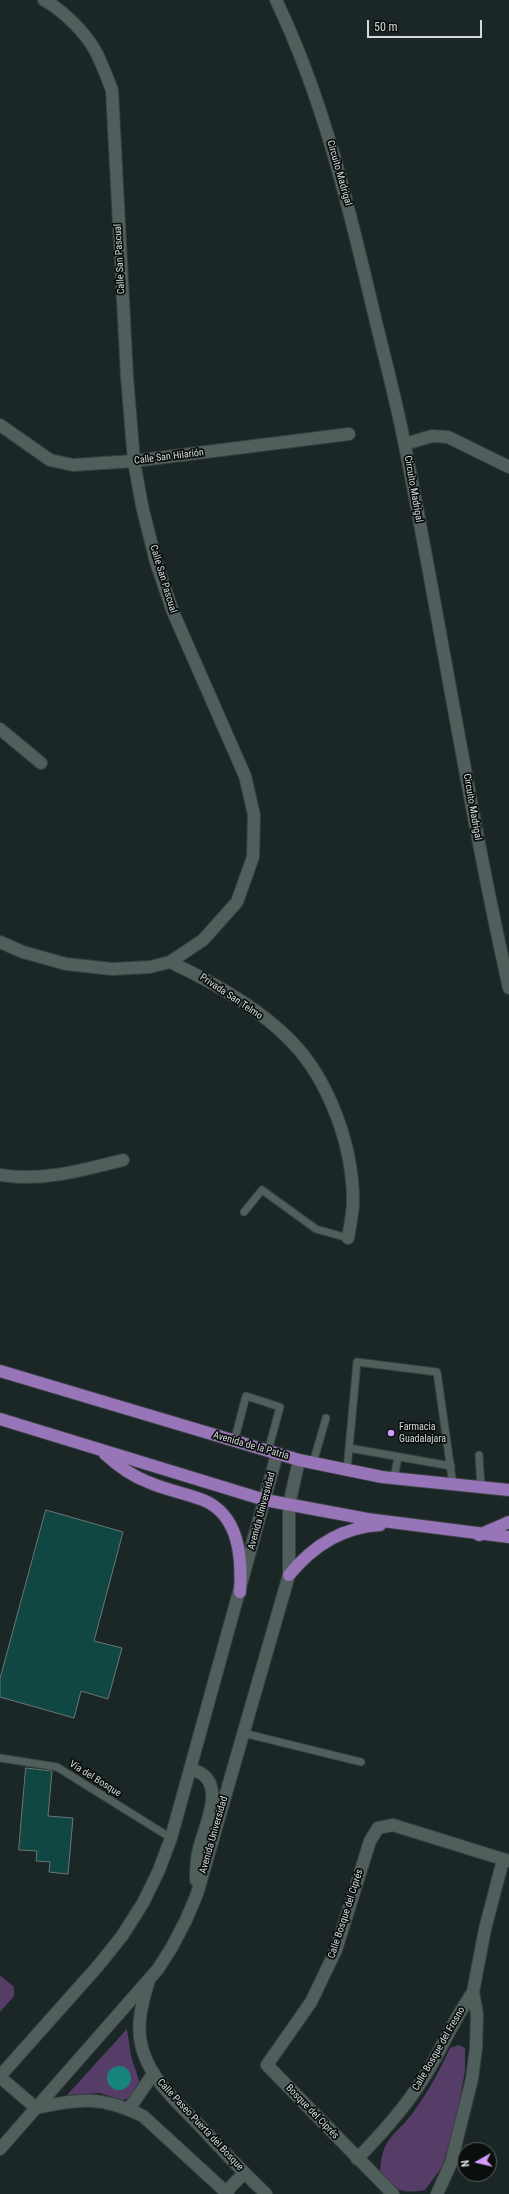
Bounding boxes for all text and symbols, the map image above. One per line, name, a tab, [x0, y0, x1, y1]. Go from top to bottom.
scale bar	[369, 12, 484, 38]
text: 50 m	[374, 20, 398, 34]
street label: Circuito Madrigal	[324, 139, 354, 207]
street label: Calle San Pascual	[112, 223, 128, 295]
street label: Calle San Hilarión	[134, 447, 204, 467]
street label: Circuito Madrigal	[401, 455, 425, 523]
street label: Calle San Pascual	[147, 544, 179, 614]
street label: Circuito Madrigal	[460, 773, 484, 841]
street label: Privada San Telmo	[197, 972, 265, 1022]
place label: Farmacia Guadalajara	[399, 1421, 446, 1444]
marker: Farmacia Guadalajara	[386, 1428, 396, 1438]
street label: Avenida de la Patria	[212, 1429, 290, 1463]
street label: Avenida Universidad	[246, 1471, 278, 1551]
street label: Vía del Bosque	[67, 1758, 123, 1800]
street label: Avenida Universidad	[197, 1795, 231, 1875]
street label: Calle Bosque del Ciprés	[326, 1868, 366, 1960]
street label: Calle Bosque del Fresno	[410, 2005, 468, 2093]
street label: Calle Paseo Puerta del Bosque	[154, 2077, 246, 2173]
street label: Bosque del Ciprés	[283, 2082, 341, 2142]
north arrow	[457, 2142, 497, 2182]
text: N	[459, 2159, 473, 2168]

